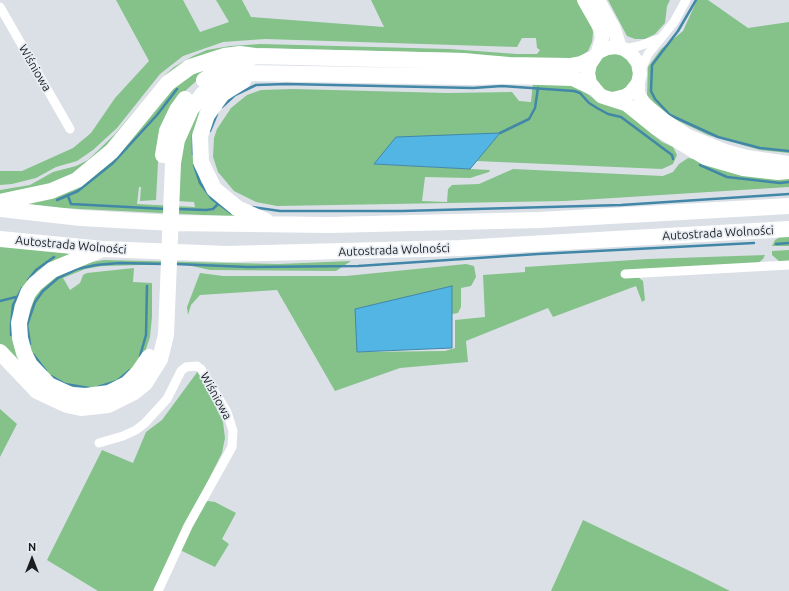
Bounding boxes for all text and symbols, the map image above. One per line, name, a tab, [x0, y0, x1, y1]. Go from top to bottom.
street label: Wiśniowa	[16, 42, 54, 94]
street label: Autostrada Wolności	[662, 223, 774, 243]
street label: Autostrada Wolności	[15, 233, 127, 257]
street label: Autostrada Wolności	[338, 241, 450, 259]
street label: Wiśniowa	[197, 370, 235, 422]
north arrow	[12, 539, 52, 579]
text: N	[28, 541, 36, 553]

